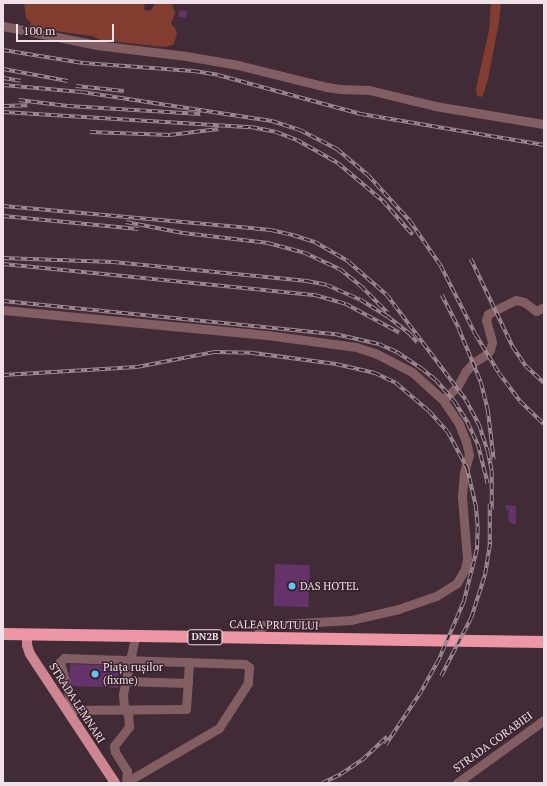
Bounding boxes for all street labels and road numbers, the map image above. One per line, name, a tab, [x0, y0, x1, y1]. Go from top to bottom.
street label: CALEA PRUTULUI	[229, 618, 319, 632]
road number: DN2B	[187, 629, 223, 645]
street label: STRADA LEMNARI	[46, 660, 108, 746]
street label: STRADA CORABIEI	[451, 709, 535, 775]

